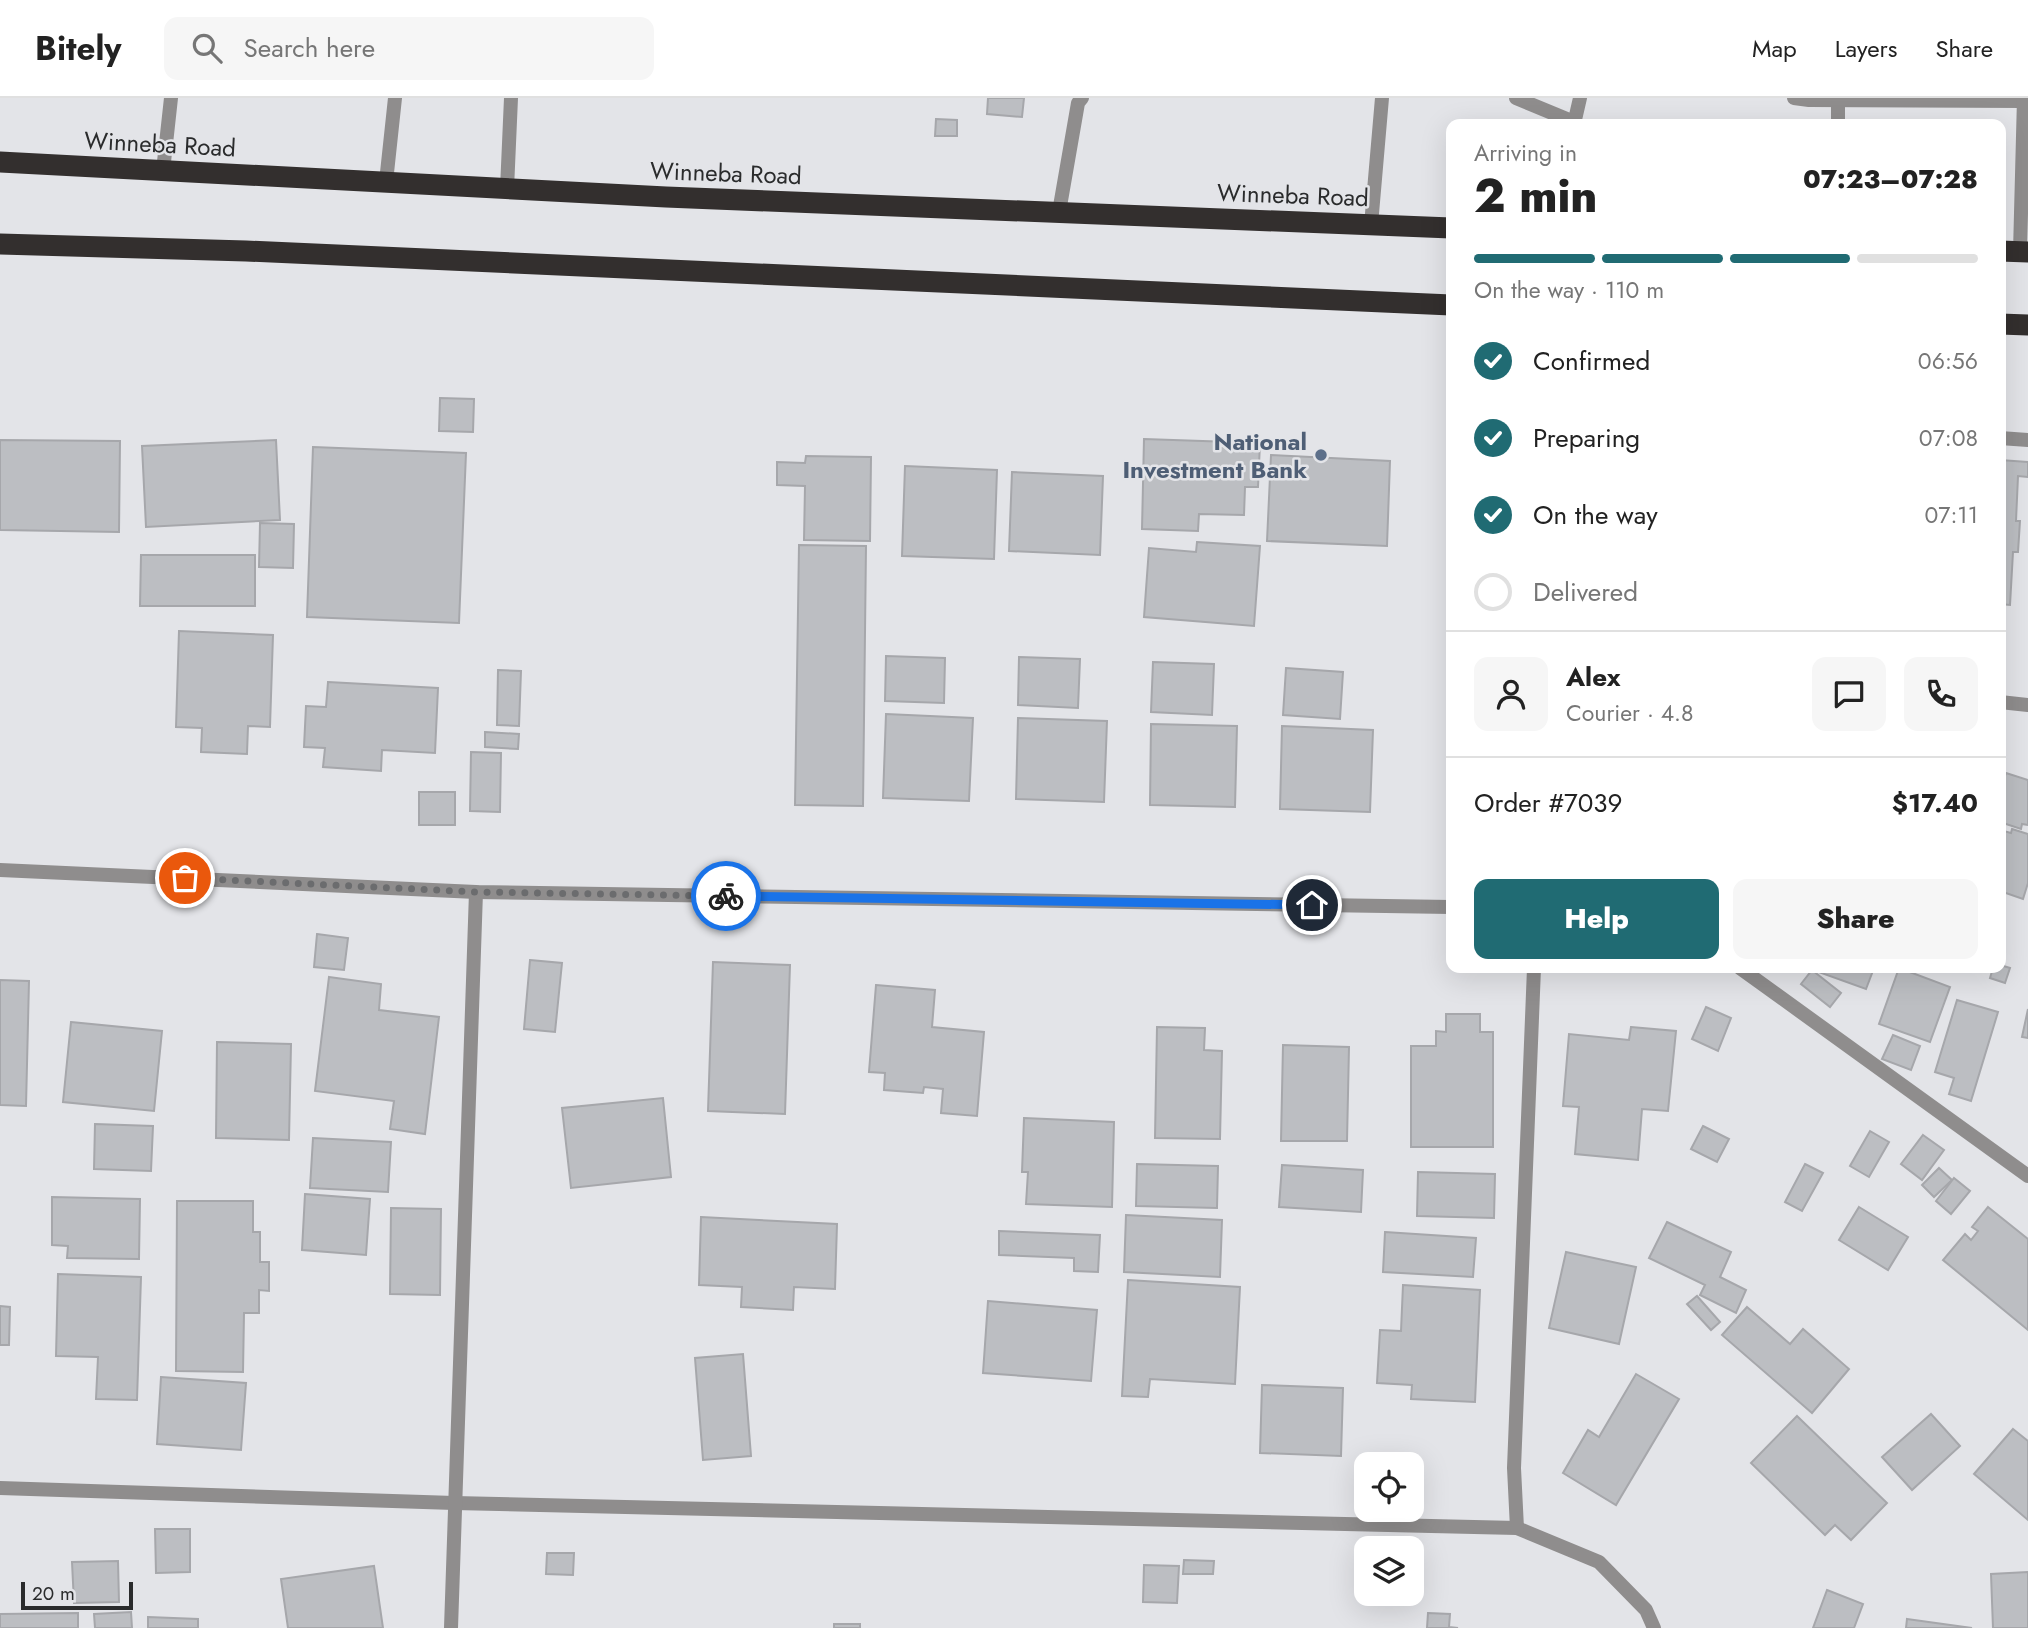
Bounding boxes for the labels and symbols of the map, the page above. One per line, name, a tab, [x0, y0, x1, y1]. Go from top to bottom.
street label: Winneba Road	[83, 123, 237, 165]
street label: Winneba Road	[650, 153, 802, 193]
street label: Winneba Road	[1217, 175, 1369, 215]
place label: National Investment Bank	[1122, 424, 1307, 487]
marker: National Investment Bank	[1313, 447, 1329, 463]
pin	[155, 848, 215, 908]
courier	[691, 861, 761, 931]
pin	[1282, 875, 1342, 935]
scale bar	[21, 1579, 133, 1611]

